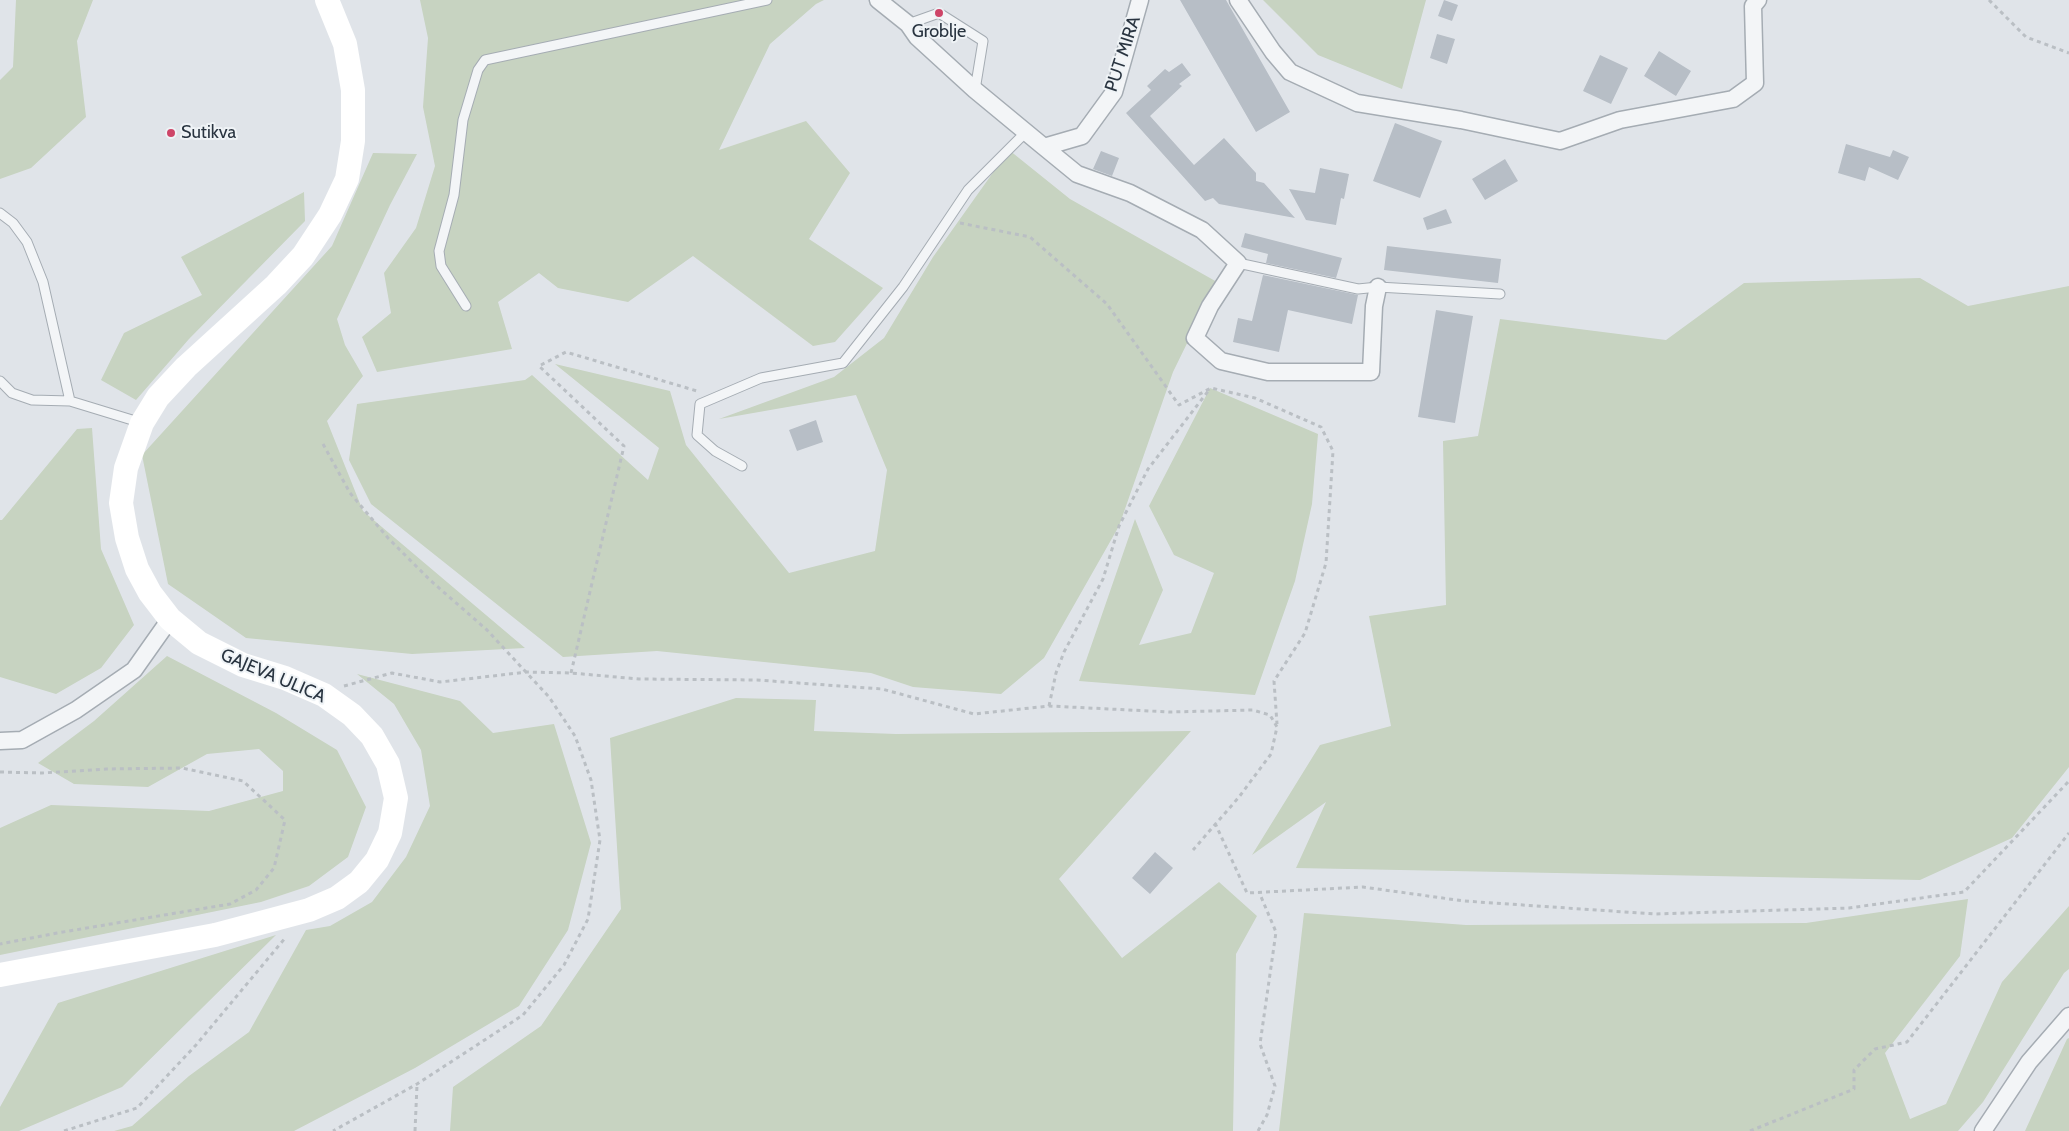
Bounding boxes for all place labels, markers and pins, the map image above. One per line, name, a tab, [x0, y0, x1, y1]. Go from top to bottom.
marker: Groblje	[933, 7, 945, 19]
place label: Groblje	[912, 21, 966, 43]
place label: Sutikva	[181, 122, 236, 144]
marker: Sutikva	[165, 127, 177, 139]

